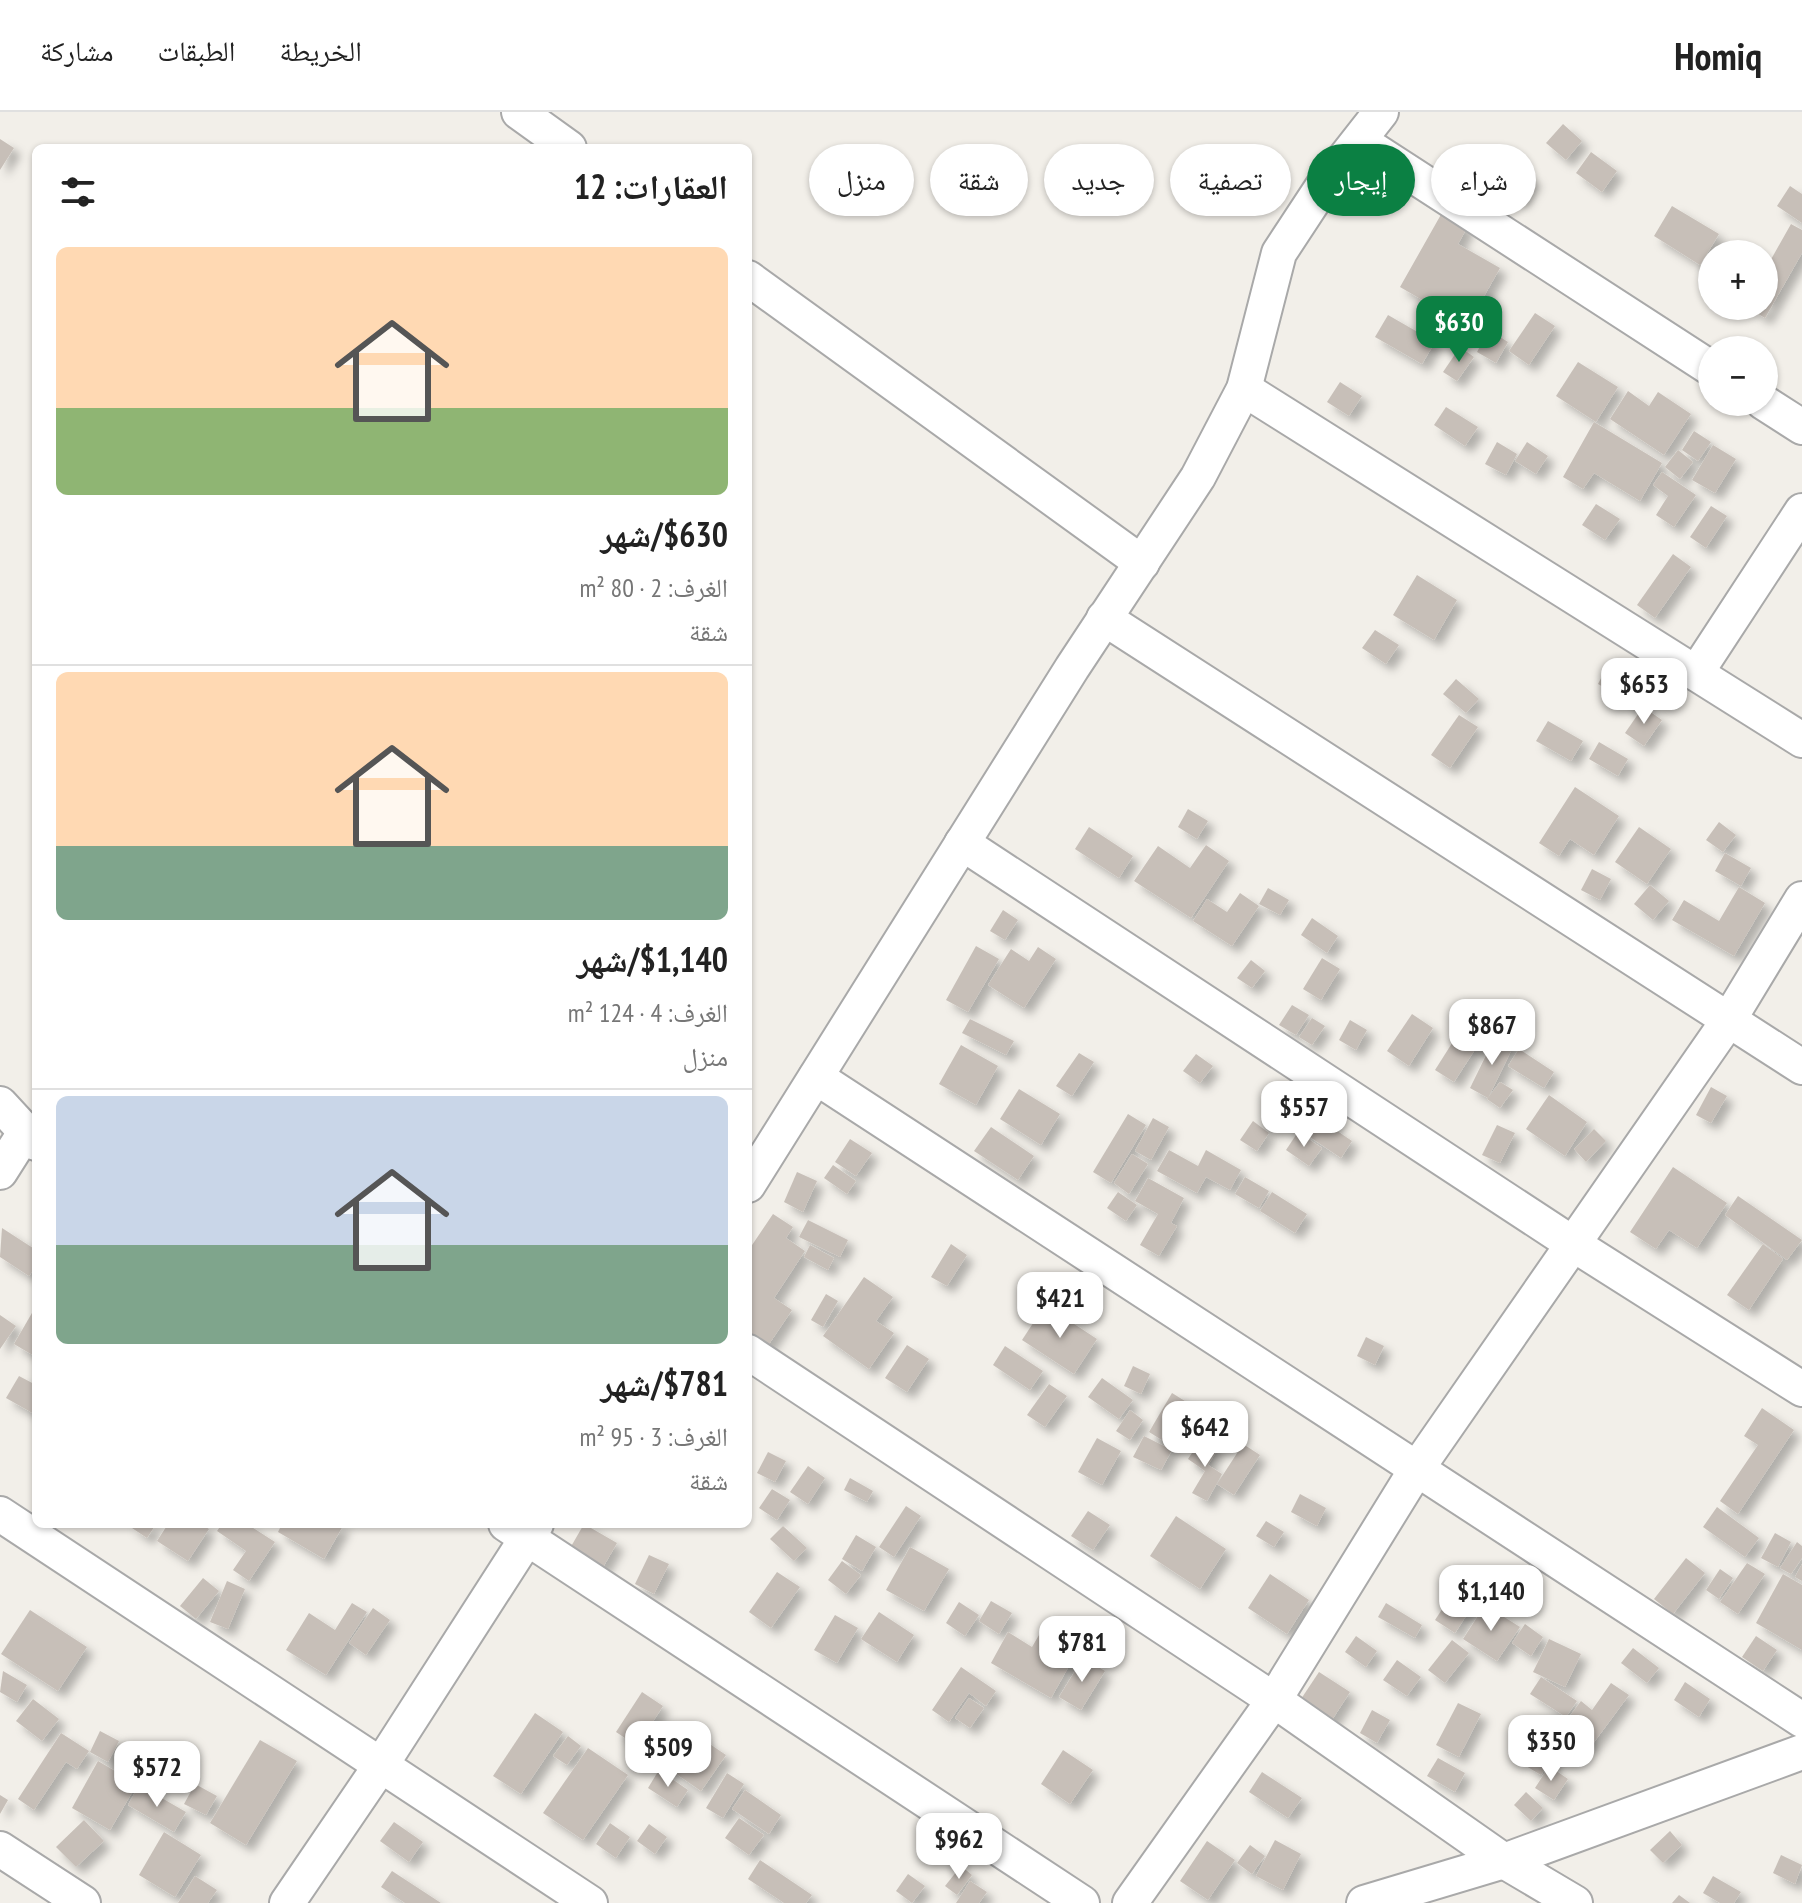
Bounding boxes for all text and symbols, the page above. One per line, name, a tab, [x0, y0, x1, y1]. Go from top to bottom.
text: Homiq	[1674, 31, 1762, 80]
text: مشاركة	[40, 32, 114, 69]
text: الطبقات	[158, 32, 235, 69]
text: الخريطة	[279, 32, 362, 69]
chip: منزل	[809, 144, 914, 216]
chip: شقة	[930, 144, 1028, 216]
chip: جديد	[1044, 144, 1154, 216]
chip: تصفية	[1170, 144, 1291, 216]
chip: إيجار	[1307, 144, 1415, 216]
chip: شراء	[1431, 144, 1536, 216]
text: العقارات: 12	[574, 164, 728, 208]
icon: filters	[56, 170, 100, 214]
map controls	[1698, 240, 1778, 416]
button: +	[1698, 240, 1778, 320]
pin: $630	[1412, 296, 1506, 364]
icon: home	[320, 299, 464, 443]
text: $630	[1434, 305, 1484, 338]
button: −	[1698, 336, 1778, 416]
text: $630/شهر	[600, 512, 728, 556]
text: الغرف: 2 · 80 m²	[579, 571, 728, 604]
text: شقة	[689, 615, 728, 648]
pin: $653	[1597, 658, 1691, 726]
text: $653	[1619, 667, 1669, 700]
icon: home	[320, 724, 464, 868]
text: $1,140/شهر	[577, 937, 728, 981]
text: الغرف: 4 · 124 m²	[568, 996, 728, 1029]
pin: $867	[1445, 999, 1539, 1067]
text: $867	[1467, 1008, 1517, 1041]
text: منزل	[683, 1040, 728, 1073]
pin: $557	[1257, 1081, 1351, 1149]
text: $557	[1279, 1090, 1329, 1123]
icon: home	[320, 1148, 464, 1292]
pin: $421	[1013, 1272, 1107, 1340]
text: $421	[1035, 1281, 1085, 1314]
text: $781/شهر	[600, 1361, 728, 1405]
pin: $642	[1158, 1401, 1252, 1469]
text: $642	[1180, 1410, 1230, 1443]
text: الغرف: 3 · 95 m²	[579, 1420, 728, 1453]
text: شقة	[689, 1464, 728, 1497]
pin: $1,140	[1426, 1565, 1556, 1633]
text: $1,140	[1457, 1574, 1525, 1607]
pin: $781	[1035, 1616, 1129, 1684]
text: $781	[1057, 1625, 1107, 1658]
pin: $350	[1504, 1715, 1598, 1783]
pin: $509	[621, 1721, 715, 1789]
text: $350	[1526, 1724, 1576, 1757]
text: $509	[643, 1730, 693, 1763]
pin: $572	[110, 1741, 204, 1809]
text: $572	[132, 1750, 182, 1783]
pin: $962	[912, 1813, 1006, 1881]
text: $962	[934, 1822, 984, 1855]

